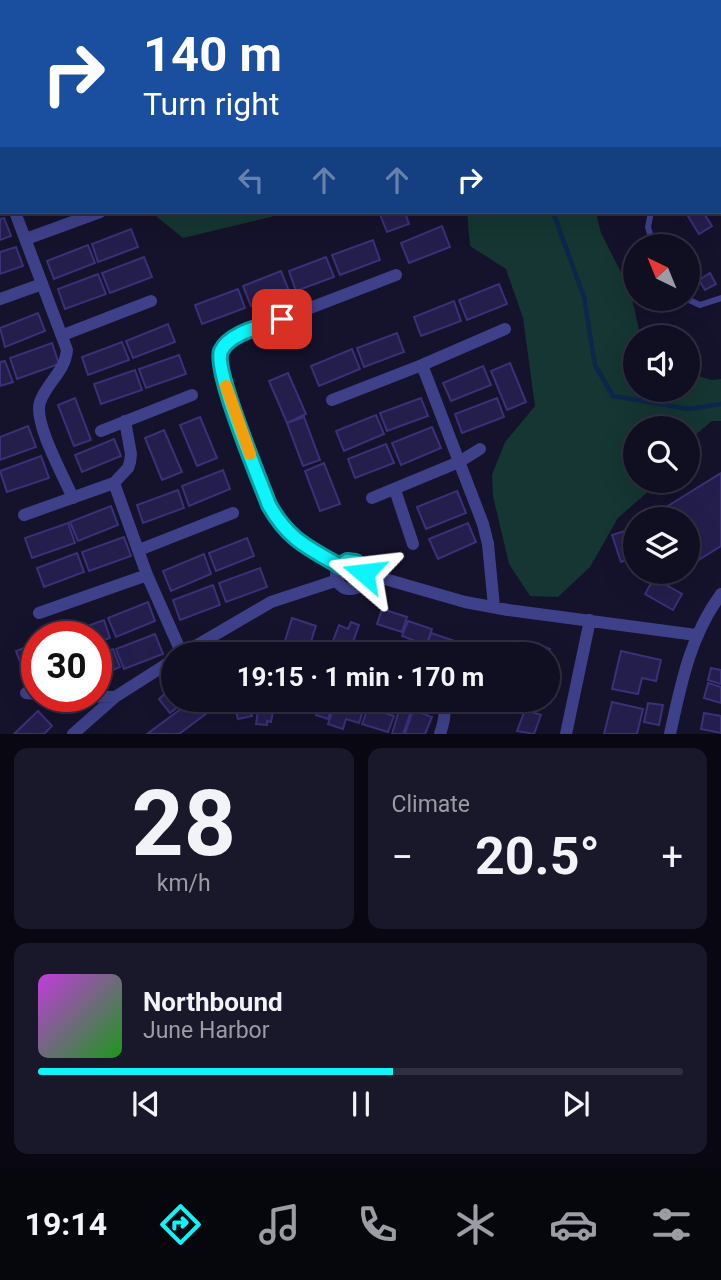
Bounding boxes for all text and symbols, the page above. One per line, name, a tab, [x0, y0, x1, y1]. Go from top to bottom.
text: 140 m	[143, 26, 282, 83]
icon: right	[28, 28, 119, 119]
text: Turn right	[143, 85, 279, 123]
icon: left	[232, 161, 270, 199]
icon: ahead	[305, 161, 343, 199]
icon: ahead	[378, 161, 416, 199]
icon: right	[451, 161, 489, 199]
north arrow	[623, 234, 700, 312]
map controls	[623, 234, 700, 584]
pin	[252, 289, 312, 349]
icon: arrive	[263, 300, 301, 338]
button: sound	[623, 325, 700, 402]
button: search	[623, 416, 700, 493]
button: layers	[623, 507, 700, 584]
position arrow	[327, 536, 401, 610]
speed limit sign: 30	[21, 621, 112, 712]
text: 19:15 · 1 min · 170 m	[237, 662, 484, 692]
text: 28	[132, 771, 236, 877]
text: Climate	[392, 791, 470, 818]
text: 20.5°	[475, 826, 600, 887]
text: −	[392, 835, 413, 879]
text: +	[661, 835, 683, 879]
text: km/h	[157, 870, 211, 897]
text: Northbound	[143, 987, 283, 1017]
text: June Harbor	[143, 1017, 270, 1044]
icon: previous	[127, 1085, 165, 1123]
icon: pause	[342, 1085, 380, 1123]
icon: next	[557, 1085, 595, 1123]
icon: directions	[156, 1200, 205, 1249]
icon: music	[255, 1200, 304, 1249]
icon: phone	[353, 1200, 402, 1249]
icon: climate	[451, 1200, 500, 1249]
icon: car	[549, 1200, 598, 1249]
icon: filters	[647, 1200, 696, 1249]
text: 19:14	[25, 1205, 107, 1243]

